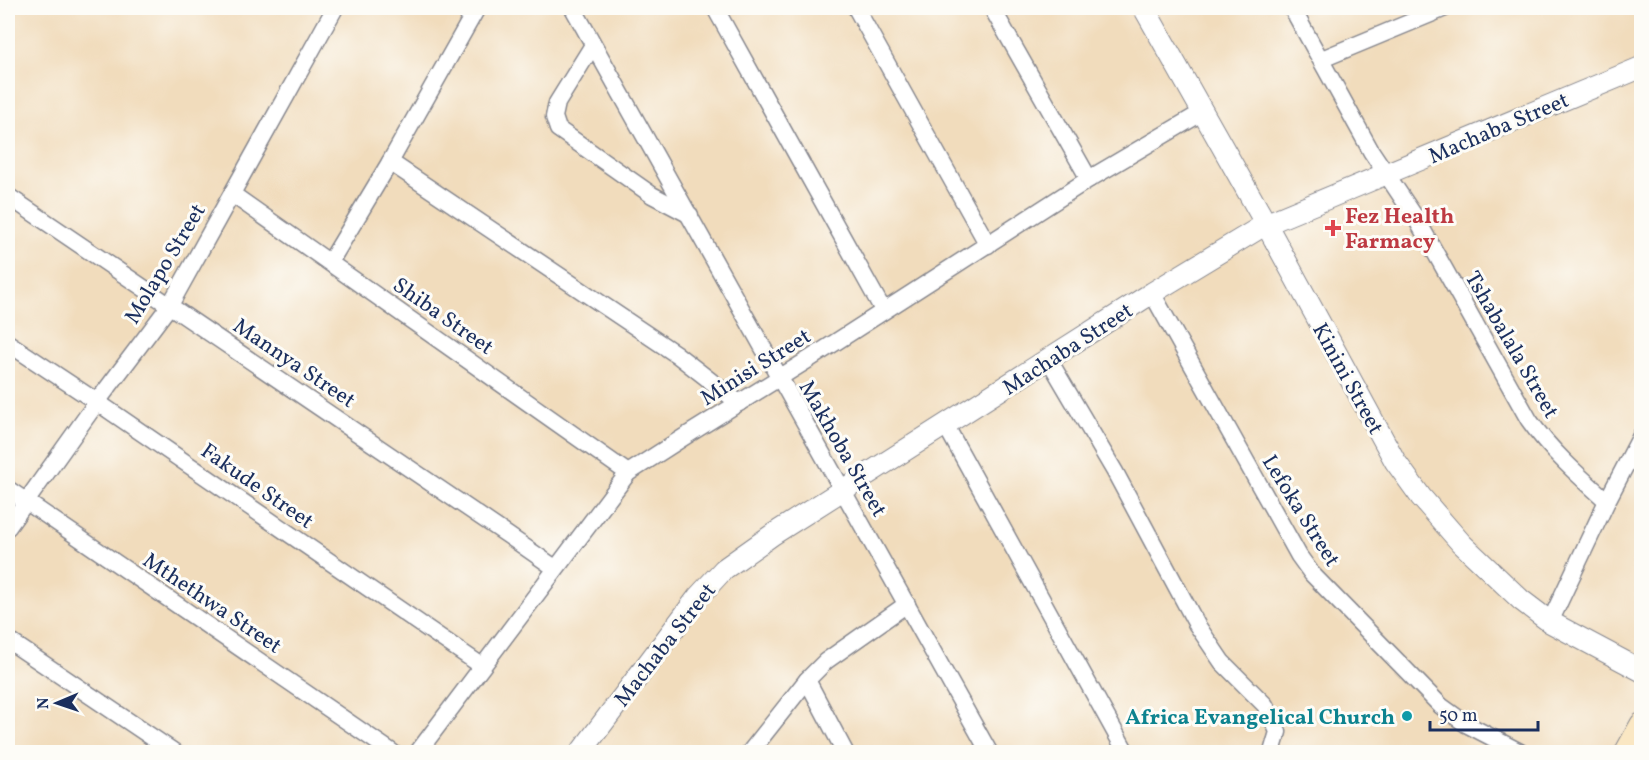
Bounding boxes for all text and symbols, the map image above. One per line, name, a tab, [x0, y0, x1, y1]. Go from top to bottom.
street label: Machaba Street	[1424, 86, 1574, 173]
street label: Molapo Street	[118, 198, 214, 330]
place label: Fez Health Farmacy	[1345, 202, 1454, 258]
marker: Fez Health Farmacy	[1326, 221, 1340, 235]
street label: Tshabalala Street	[1456, 266, 1566, 425]
street label: Shiba Street	[386, 271, 500, 363]
street label: Machaba Street	[997, 296, 1140, 404]
street label: Mannya Street	[226, 312, 361, 417]
street label: Kinini Street	[1303, 318, 1390, 441]
street label: Minisi Street	[695, 322, 818, 414]
street label: Makhoba Street	[790, 375, 894, 524]
street label: Fakude Street	[194, 437, 320, 538]
street label: Lefoka Street	[1253, 449, 1347, 574]
street label: Mthethwa Street	[136, 546, 288, 662]
street label: Machaba Street	[608, 577, 724, 714]
north arrow	[27, 673, 87, 733]
scale bar	[1430, 694, 1538, 732]
text: N	[33, 697, 55, 710]
place label: Africa Evangelical Church	[1125, 703, 1395, 734]
text: 50 m	[1439, 704, 1478, 729]
marker: Africa Evangelical Church	[1400, 709, 1414, 723]

